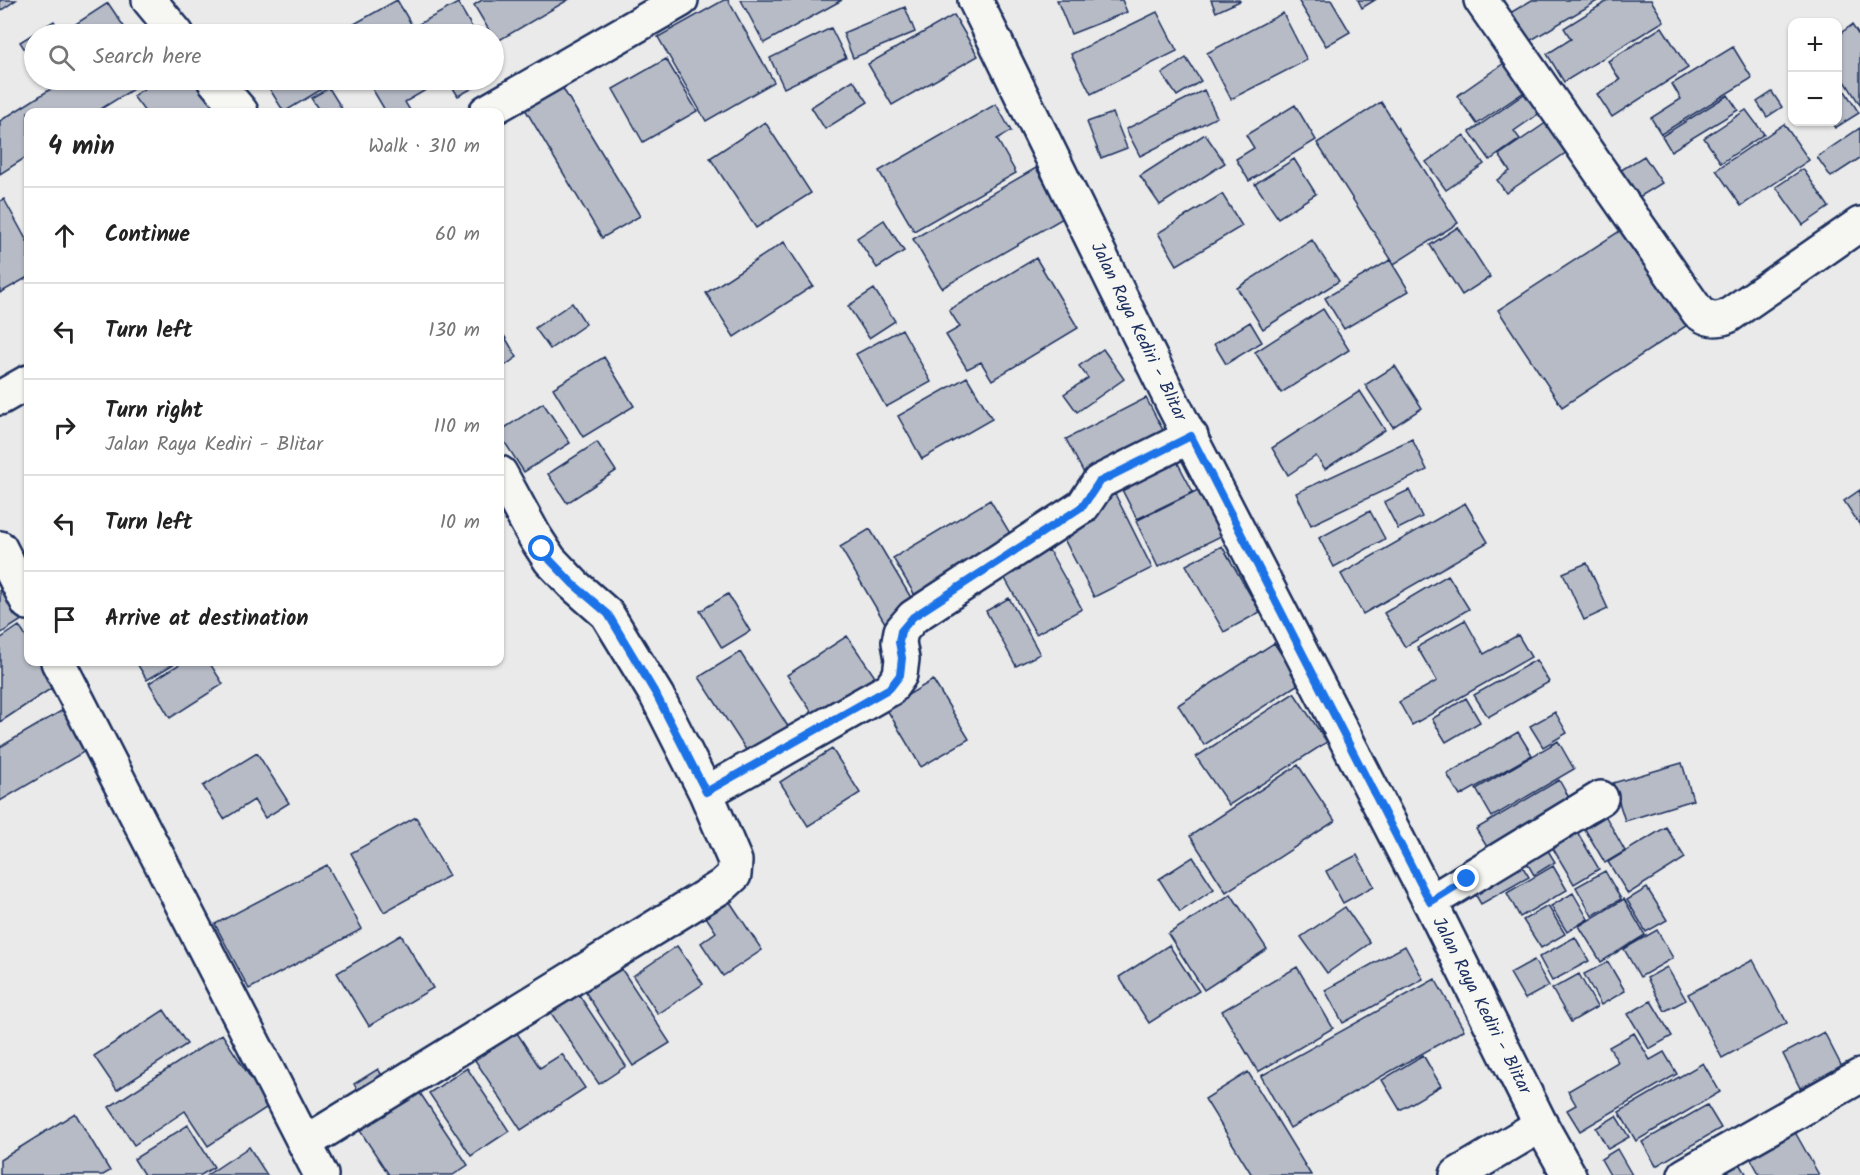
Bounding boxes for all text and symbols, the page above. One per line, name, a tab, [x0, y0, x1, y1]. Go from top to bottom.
map controls	[1788, 18, 1842, 126]
button: +	[1788, 18, 1842, 72]
search box	[24, 24, 504, 90]
text: Search here	[93, 40, 201, 75]
icon: search	[45, 41, 78, 74]
button: −	[1788, 72, 1842, 126]
text: 4 min	[48, 126, 115, 168]
text: Walk · 310 m	[368, 131, 480, 163]
text: Continue	[105, 218, 190, 253]
icon: ahead	[48, 219, 81, 252]
text: 60 m	[435, 219, 480, 251]
street label: Jalan Raya Kediri - Blitar	[1082, 238, 1194, 427]
text: Turn left	[105, 314, 192, 349]
icon: left	[48, 315, 81, 348]
text: 130 m	[428, 315, 480, 347]
text: Turn right	[105, 394, 203, 429]
icon: right	[48, 411, 81, 444]
text: 110 m	[434, 411, 480, 443]
text: Jalan Raya Kediri - Blitar	[105, 429, 323, 461]
text: Turn left	[105, 506, 192, 541]
icon: left	[48, 507, 81, 540]
text: 10 m	[440, 507, 480, 539]
route start	[528, 535, 554, 561]
text: Arrive at destination	[105, 602, 308, 637]
icon: arrive	[48, 603, 81, 636]
route end	[1453, 865, 1479, 891]
street label: Jalan Raya Kediri - Blitar	[1424, 912, 1539, 1101]

